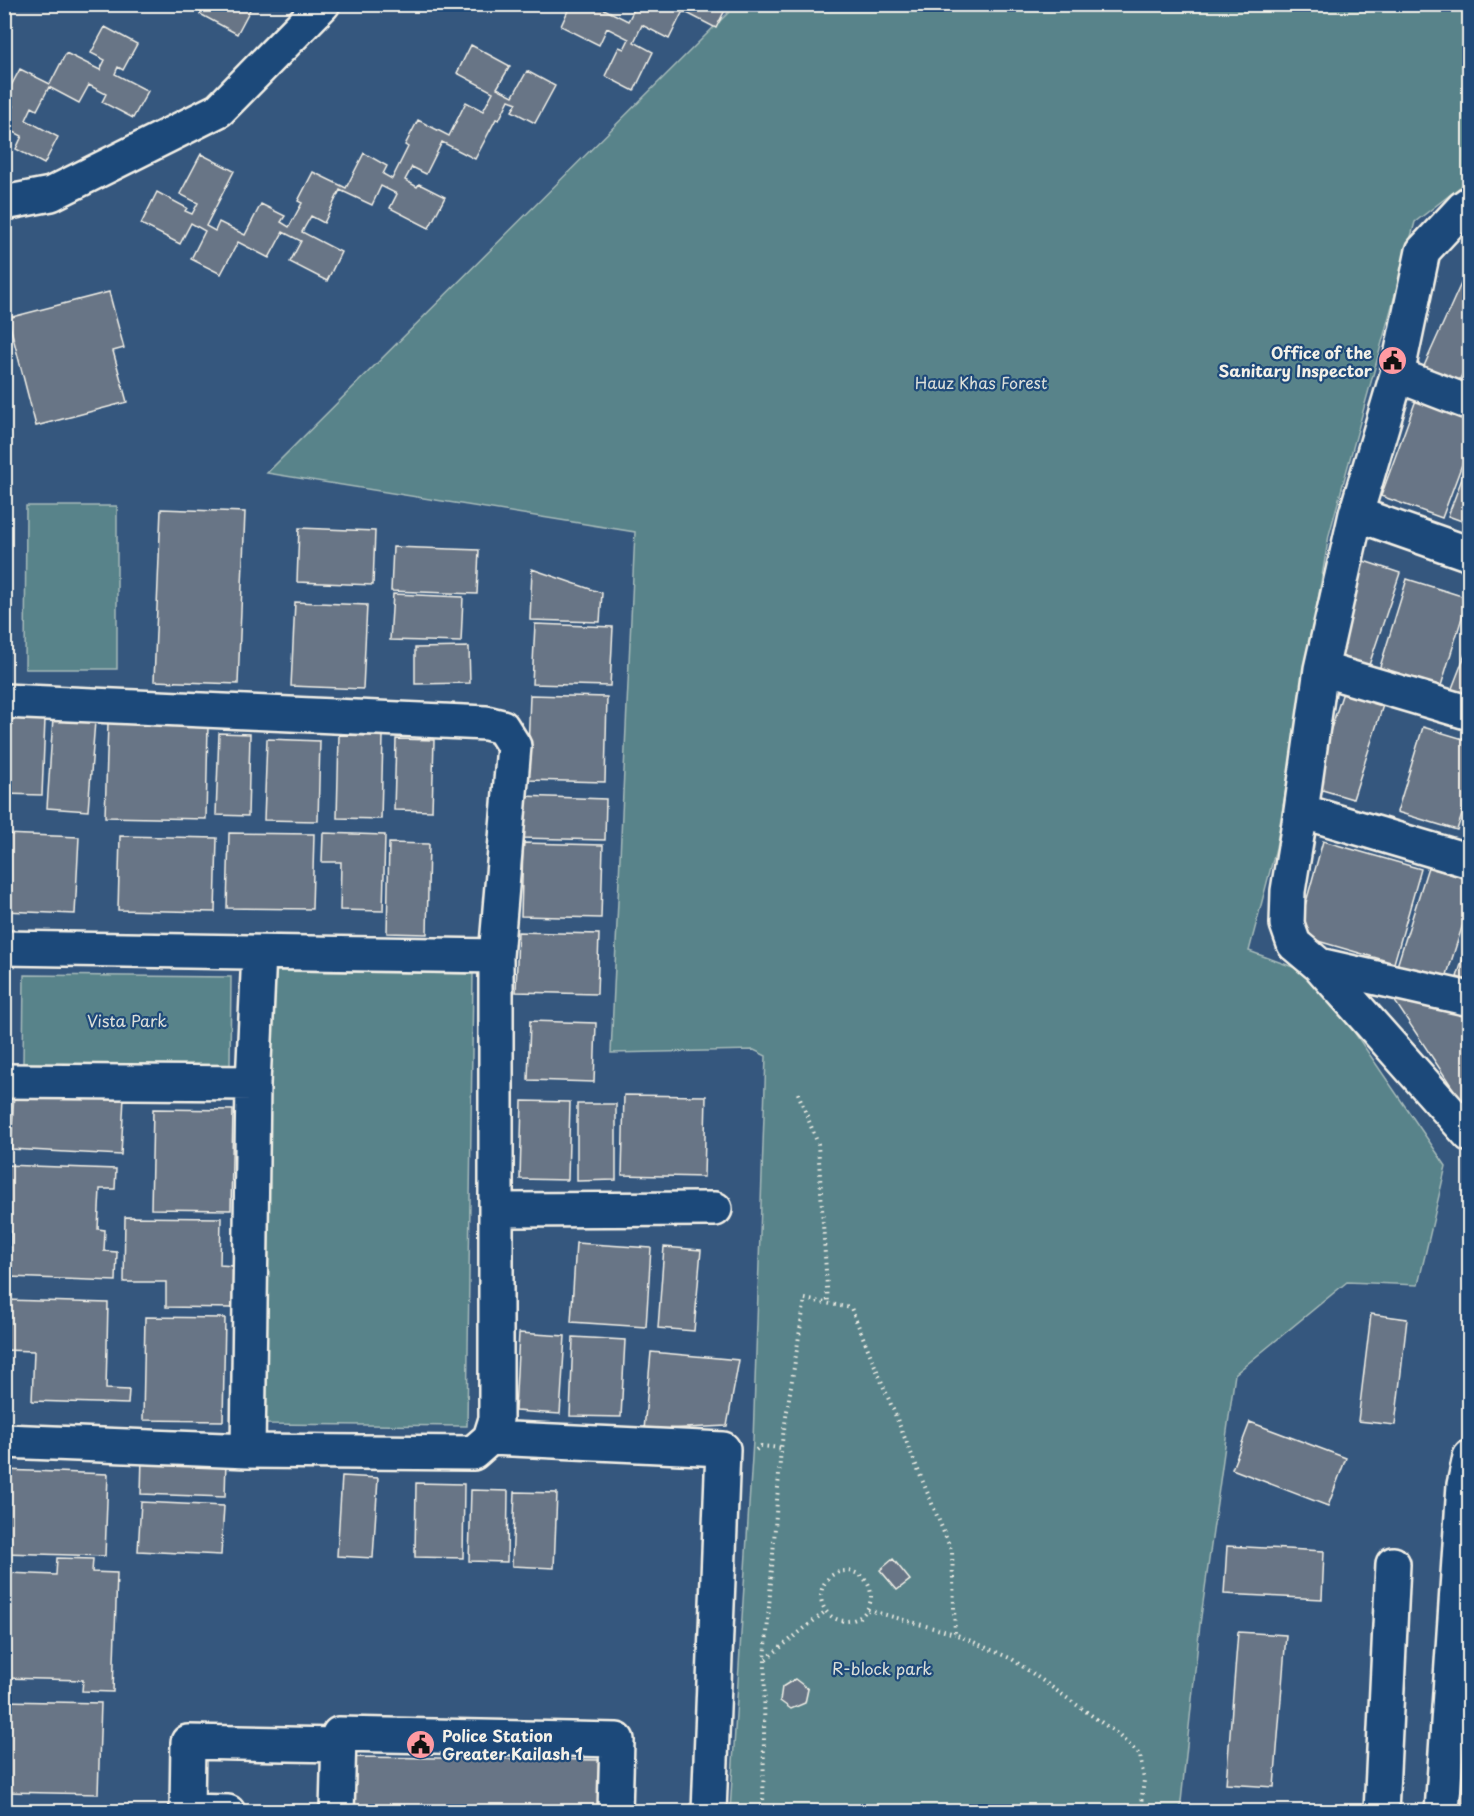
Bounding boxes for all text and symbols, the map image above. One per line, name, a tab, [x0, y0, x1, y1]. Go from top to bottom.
place label: Office of the Sanitary Inspector	[1219, 340, 1373, 382]
public building icon: Office of the Sanitary Inspector	[1377, 345, 1409, 377]
park label: Hauz Khas Forest	[915, 370, 1047, 394]
park label: Vista Park	[87, 1008, 167, 1032]
park label: R-block park	[832, 1656, 932, 1680]
place label: Police Station Greater Kailash 1	[442, 1723, 583, 1765]
public building icon: Police Station Greater Kailash 1	[405, 1728, 437, 1760]

